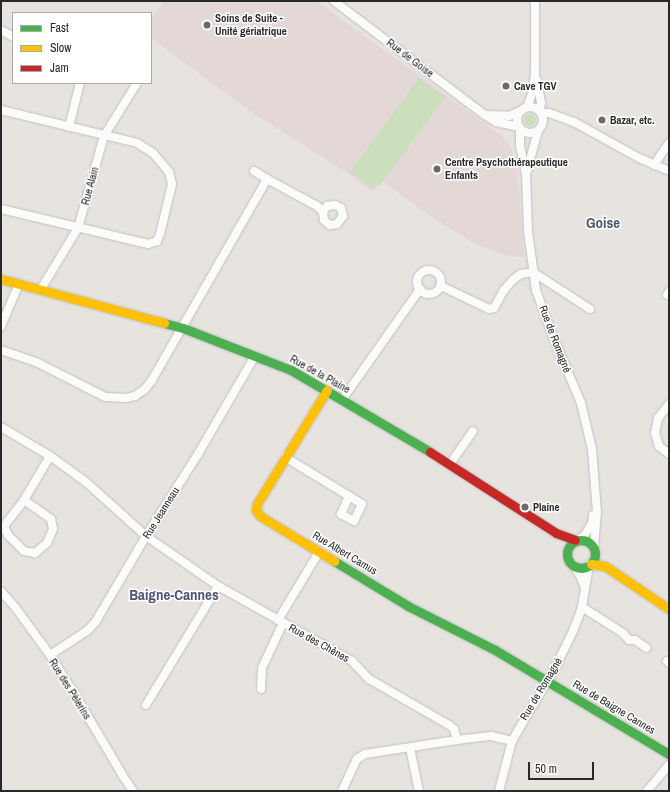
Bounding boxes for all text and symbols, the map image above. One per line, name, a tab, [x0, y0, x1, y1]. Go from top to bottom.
legend	[12, 12, 152, 84]
place label: Soins de Suite - Unité gériatrique	[215, 12, 287, 38]
text: Fast	[50, 20, 69, 36]
marker: Soins de Suite - Unité gériatrique	[202, 20, 212, 30]
street label: Rue de Goise	[384, 36, 436, 80]
text: Slow	[50, 40, 71, 56]
text: Jam	[50, 60, 69, 76]
place label: Cave TGV	[514, 79, 557, 93]
marker: Cave TGV	[501, 81, 511, 91]
place label: Bazar, etc.	[610, 113, 655, 127]
marker: Bazar, etc.	[597, 115, 607, 125]
place label: Centre Psychothérapeutique Enfants	[445, 156, 568, 182]
marker: Centre Psychothérapeutique Enfants	[432, 164, 442, 174]
street label: Rue Alain	[78, 165, 102, 207]
district label: Goise	[586, 214, 620, 232]
street label: Rue de Romagné	[536, 304, 574, 374]
street label: Rue de la Plaine	[288, 352, 352, 396]
street label: Rue Jeanneau	[140, 485, 182, 541]
place label: Plaine	[533, 500, 560, 514]
marker: Plaine	[520, 502, 530, 512]
street label: Rue Albert Camus	[310, 528, 380, 578]
district label: Baigne-Cannes	[129, 586, 219, 604]
street label: Rue des Chênes	[286, 621, 352, 665]
street label: Rue de Romagné	[517, 655, 565, 723]
street label: Rue des Pèlerins	[46, 656, 94, 722]
street label: Rue de Baigne Cannes	[570, 677, 658, 737]
scale bar	[530, 754, 596, 780]
text: 50 m	[535, 761, 557, 777]

